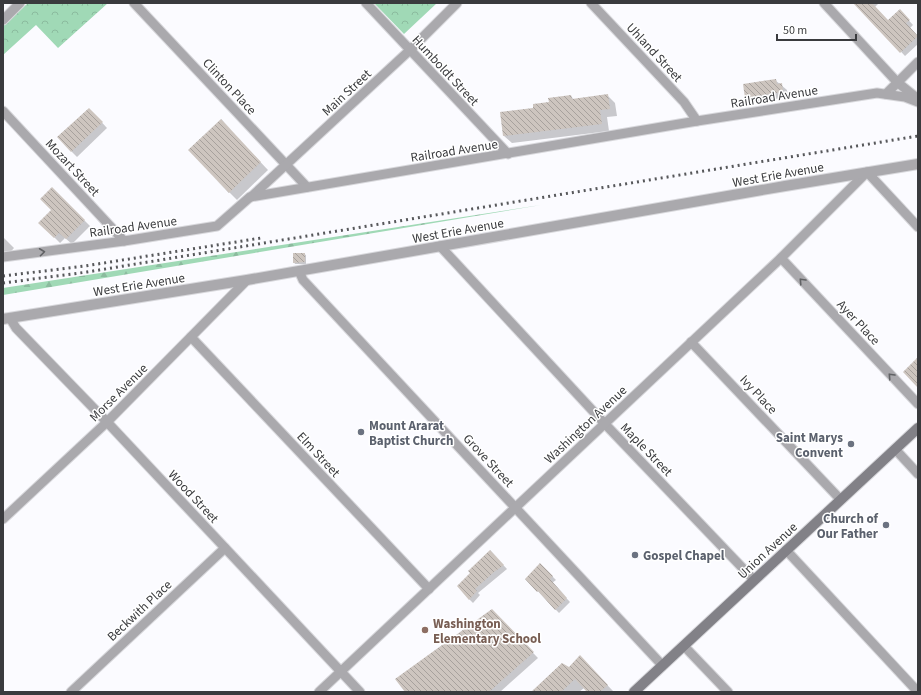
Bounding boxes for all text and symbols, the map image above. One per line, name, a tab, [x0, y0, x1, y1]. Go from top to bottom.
scale bar	[777, 16, 856, 42]
street label: Uhland Street	[622, 19, 687, 87]
text: 50 m	[783, 22, 807, 39]
street label: Humboldt Street	[408, 31, 483, 110]
street label: Clinton Place	[198, 54, 260, 119]
street label: Main Street	[318, 65, 376, 120]
street label: Railroad Avenue	[729, 81, 819, 113]
street label: Mozart Street	[41, 135, 104, 201]
street label: Railroad Avenue	[409, 135, 499, 167]
street label: West Erie Avenue	[731, 158, 825, 192]
street label: Railroad Avenue	[88, 212, 178, 242]
street label: West Erie Avenue	[411, 214, 505, 248]
one-way arrow	[39, 248, 45, 257]
street label: West Erie Avenue	[92, 269, 186, 301]
one-way arrow	[800, 278, 807, 286]
street label: Ayer Place	[833, 296, 884, 349]
street label: Morse Avenue	[86, 360, 152, 426]
street label: Ivy Place	[735, 371, 781, 418]
one-way arrow	[889, 373, 896, 380]
street label: Washington Avenue	[540, 382, 631, 468]
place label: Mount Ararat Baptist Church	[369, 417, 453, 450]
street label: Maple Street	[616, 419, 677, 481]
marker: Mount Ararat Baptist Church	[356, 427, 366, 437]
street label: Elm Street	[293, 428, 344, 482]
place label: Saint Marys Convent	[776, 429, 843, 462]
street label: Grove Street	[459, 430, 518, 492]
marker: Saint Marys Convent	[846, 439, 856, 449]
street label: Wood Street	[164, 466, 223, 528]
place label: Church of Our Father	[817, 510, 879, 543]
street label: Union Avenue	[734, 518, 801, 583]
marker: Church of Our Father	[881, 520, 891, 530]
place label: Gospel Chapel	[643, 547, 725, 565]
marker: Gospel Chapel	[630, 550, 640, 560]
street label: Beckwith Place	[103, 576, 176, 645]
place label: Washington Elementary School	[433, 615, 541, 648]
marker: Washington Elementary School	[420, 625, 430, 635]

